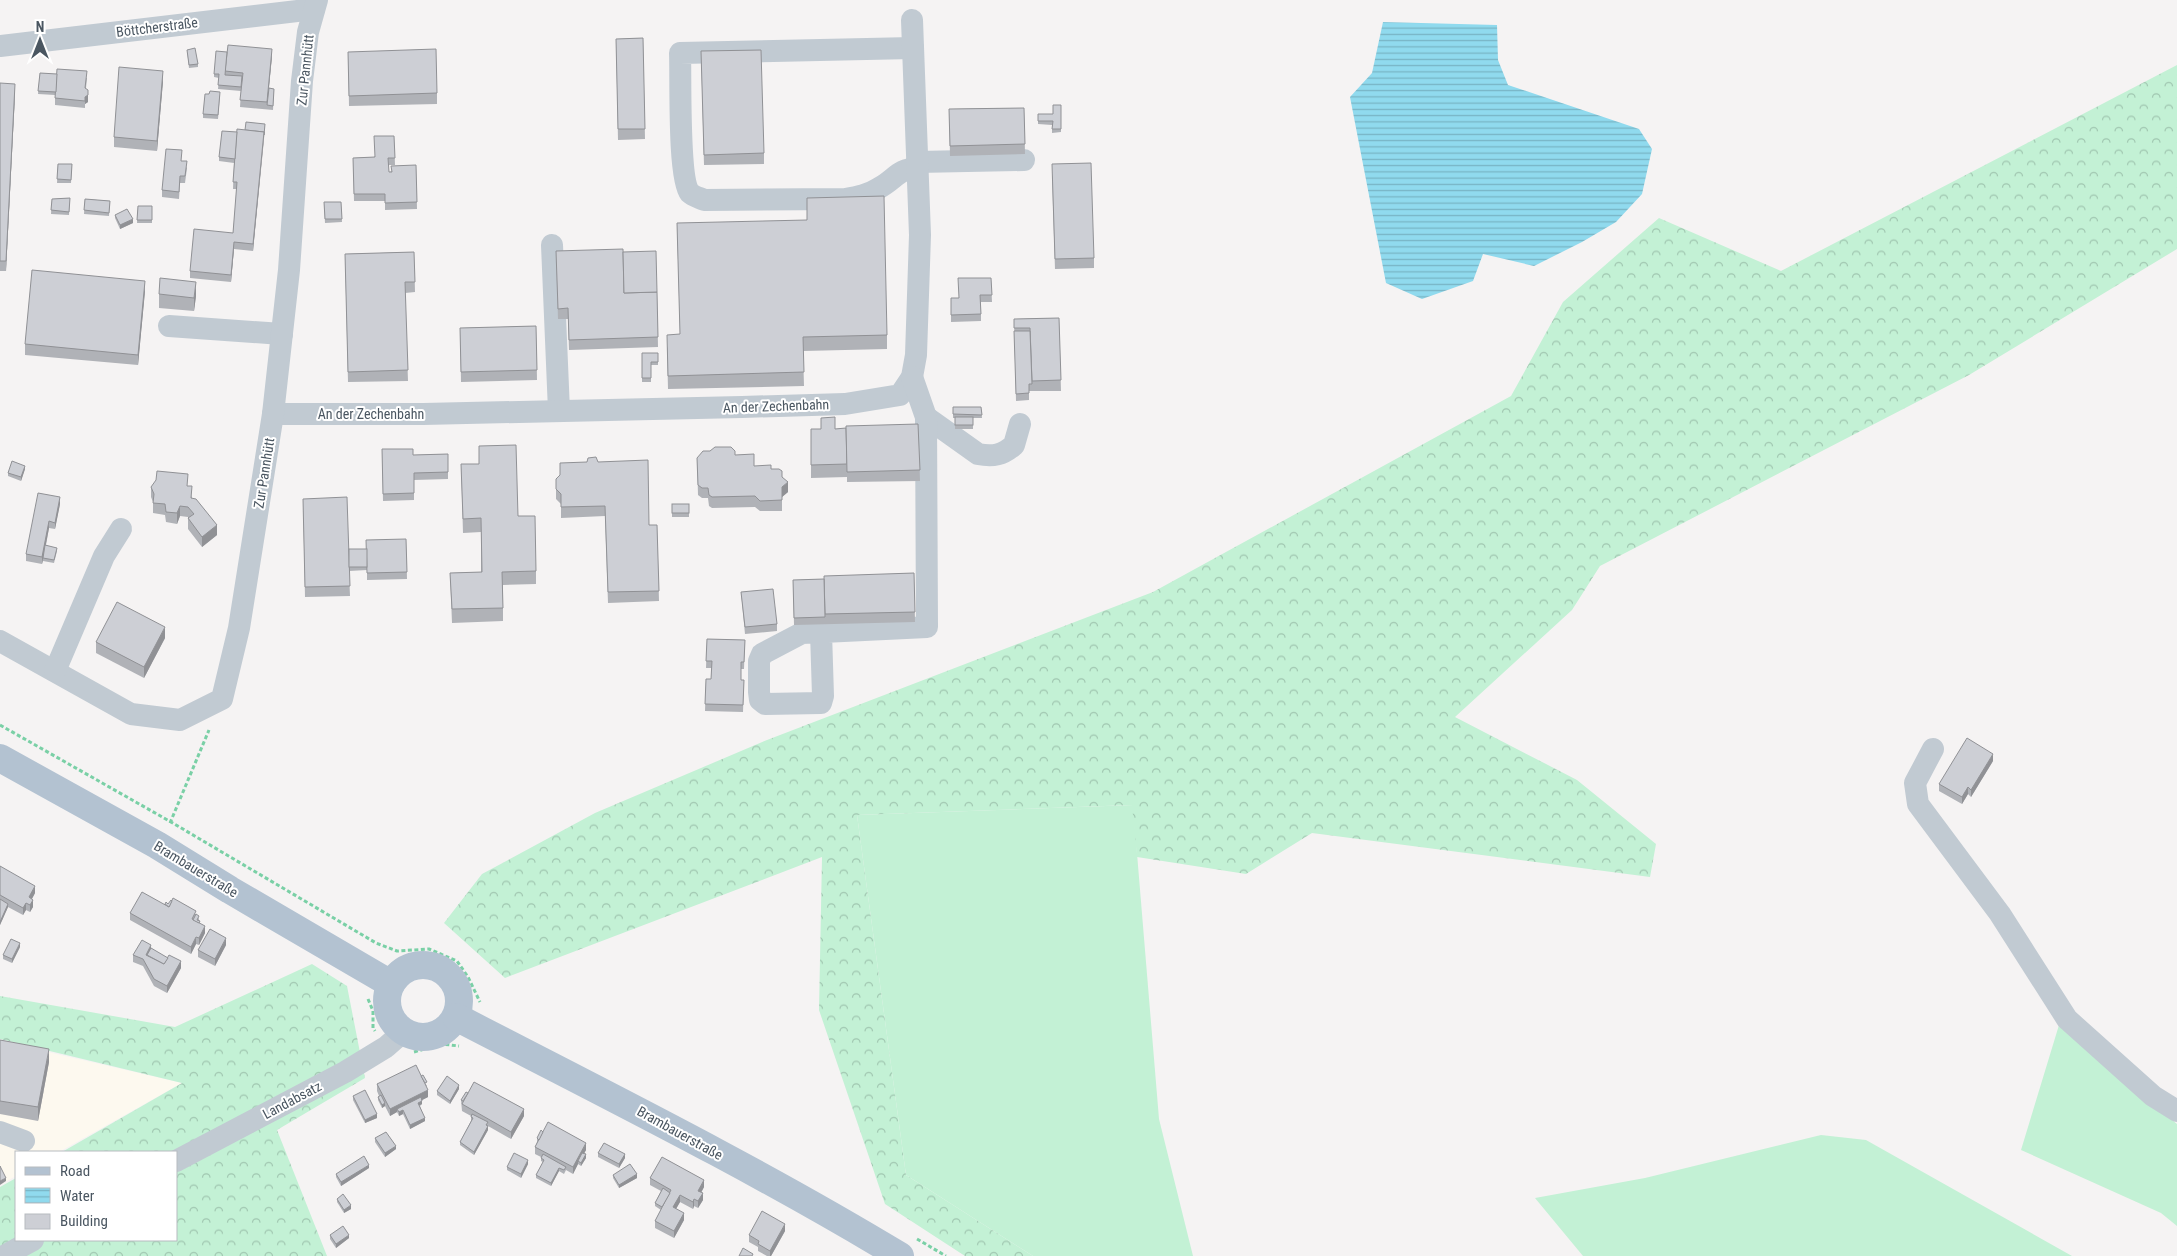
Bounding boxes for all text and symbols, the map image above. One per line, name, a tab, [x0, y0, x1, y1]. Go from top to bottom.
street label: Böttcherstraße	[115, 14, 199, 40]
north arrow	[15, 15, 65, 65]
text: N	[36, 19, 44, 35]
street label: Zur Pannhütt	[293, 34, 317, 106]
street label: An der Zechenbahn	[722, 396, 830, 416]
street label: An der Zechenbahn	[318, 406, 424, 422]
street label: Zur Pannhütt	[251, 437, 277, 509]
street label: Brambauerstraße	[151, 838, 241, 901]
street label: Landabsatz	[260, 1078, 324, 1122]
street label: Brambauerstraße	[634, 1103, 726, 1163]
legend	[15, 1151, 178, 1241]
text: Road	[60, 1162, 90, 1180]
text: Water	[60, 1187, 95, 1205]
text: Building	[60, 1212, 108, 1230]

